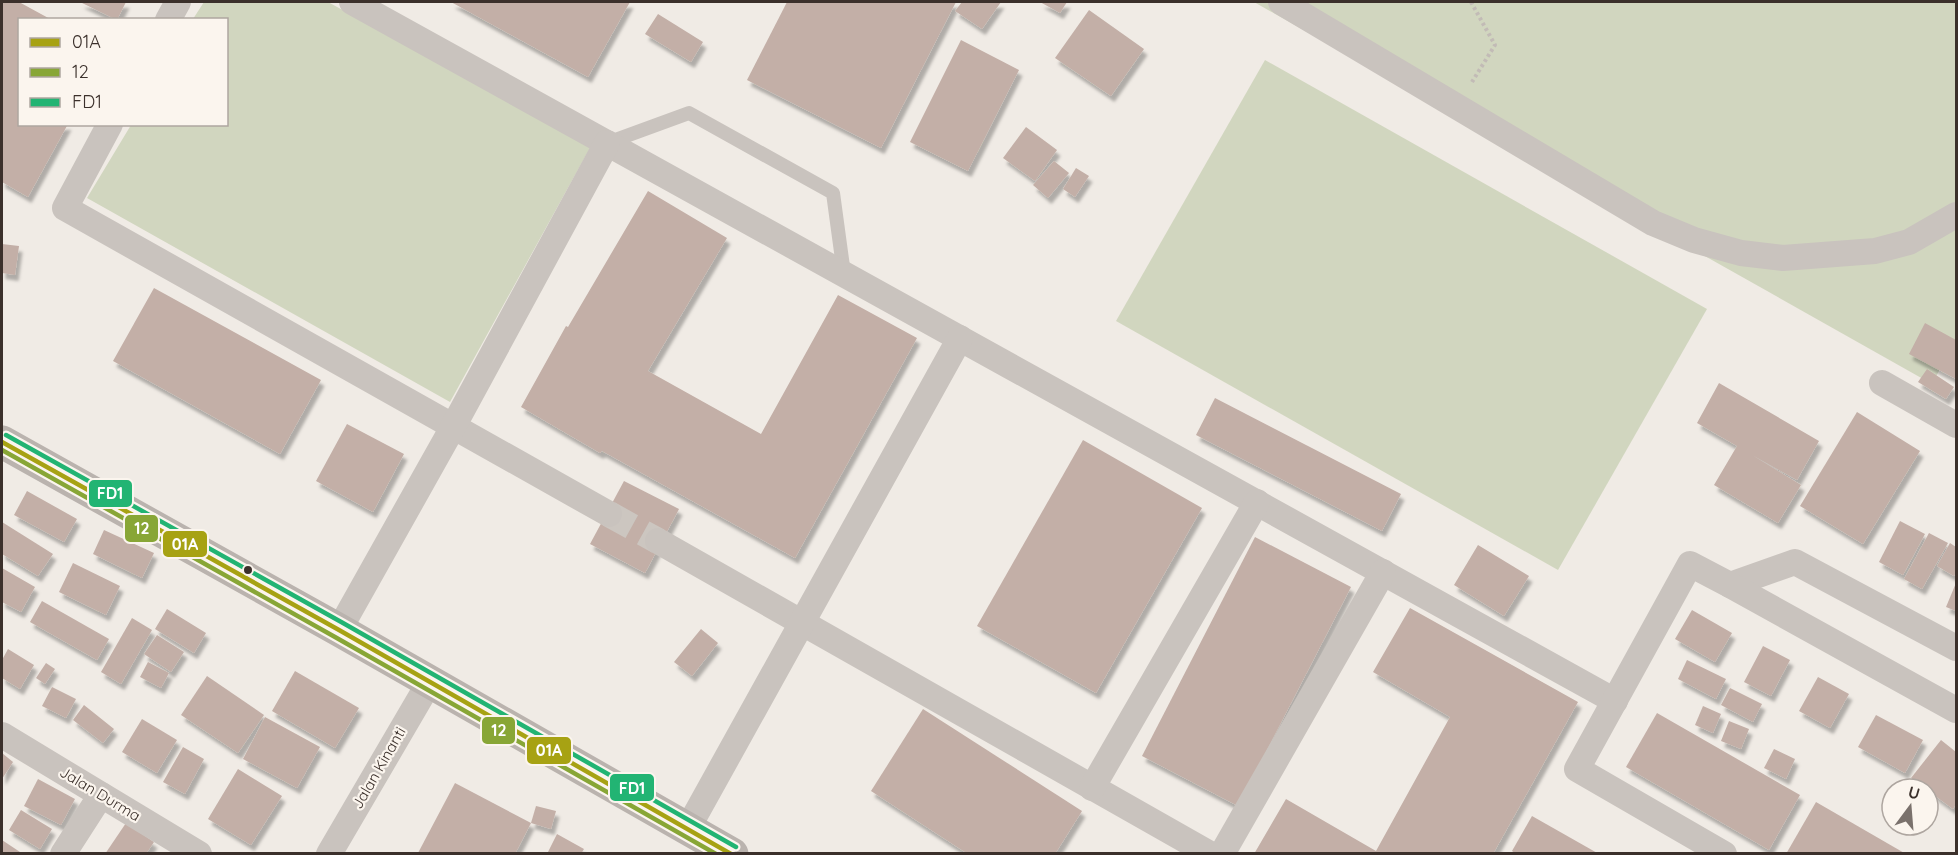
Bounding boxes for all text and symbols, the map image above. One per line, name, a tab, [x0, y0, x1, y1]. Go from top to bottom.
legend	[18, 18, 228, 126]
text: 01A	[72, 30, 101, 53]
text: 12	[72, 60, 89, 83]
text: FD1	[72, 90, 102, 113]
line badge: FD1	[88, 479, 133, 508]
text: FD1	[97, 483, 123, 503]
line badge: 12	[124, 514, 159, 543]
text: 12	[134, 518, 150, 538]
line badge: 01A	[162, 530, 208, 558]
text: 01A	[172, 534, 199, 554]
unlabelled marker	[242, 564, 254, 576]
line badge: 12	[481, 716, 516, 745]
text: 12	[491, 720, 507, 740]
street label: Jalan Kinanti	[348, 724, 410, 812]
line badge: 01A	[526, 736, 572, 765]
text: 01A	[536, 740, 563, 760]
street label: Jalan Durma	[56, 762, 144, 825]
line badge: FD1	[609, 773, 655, 802]
north arrow	[1880, 777, 1940, 837]
text: FD1	[619, 778, 645, 798]
text: U	[1906, 781, 1922, 804]

